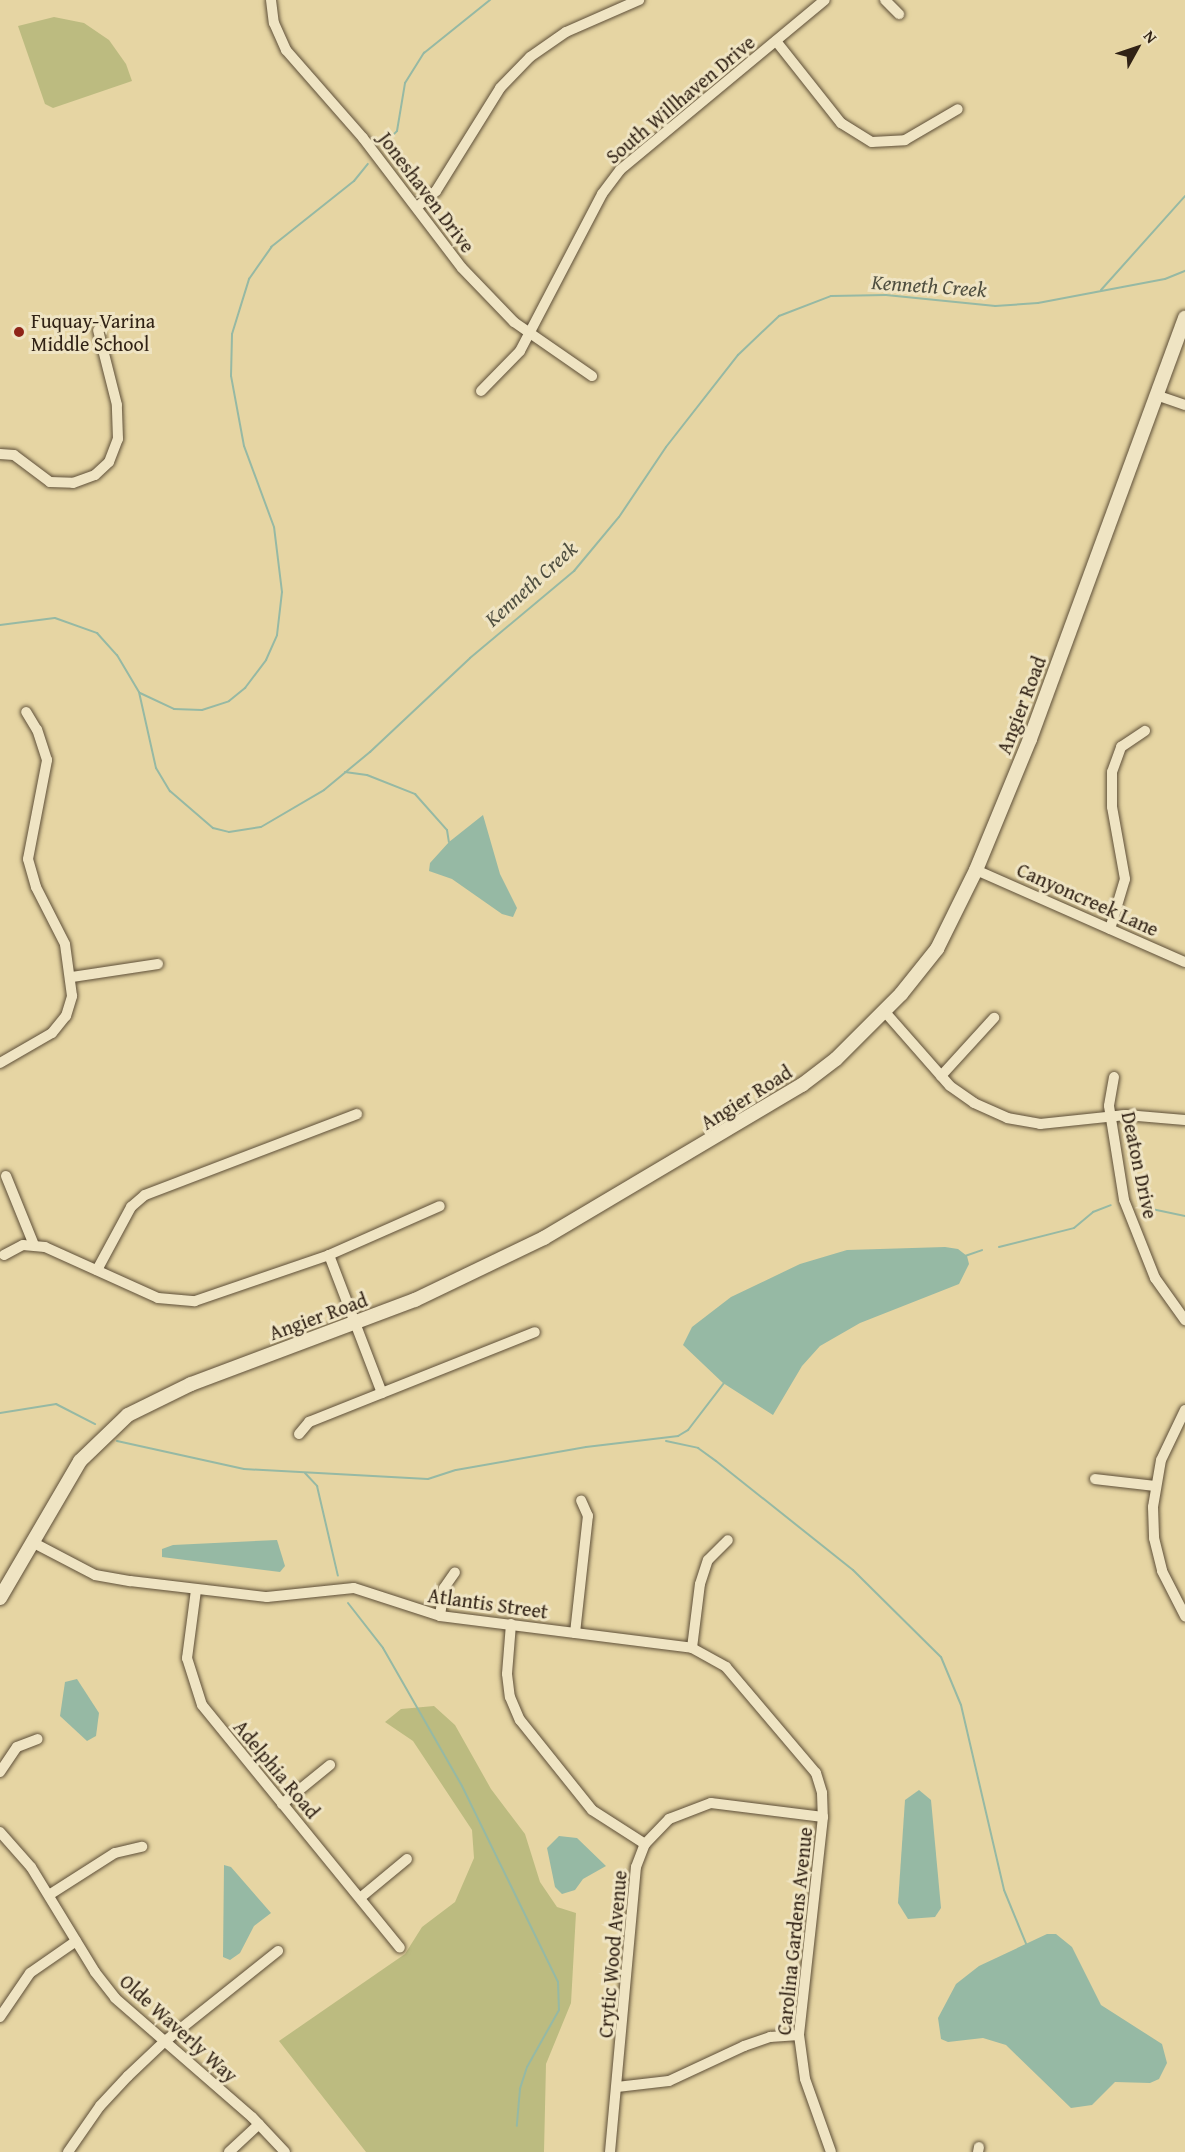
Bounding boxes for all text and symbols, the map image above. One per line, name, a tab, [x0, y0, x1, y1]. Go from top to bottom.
north arrow	[1107, 18, 1167, 78]
text: N	[1138, 25, 1163, 48]
street label: South Willhaven Drive	[601, 30, 759, 168]
street label: Joneshaven Drive	[374, 127, 480, 257]
water label: Kenneth Creek	[871, 269, 987, 303]
place label: Fuquay-Varina Middle School	[31, 308, 155, 355]
marker: Fuquay-Varina Middle School	[12, 325, 26, 339]
water label: Kenneth Creek	[480, 536, 582, 632]
street label: Angier Road	[991, 653, 1051, 757]
street label: Canyoncreek Lane	[1013, 857, 1163, 941]
street label: Angier Road	[696, 1060, 796, 1134]
street label: Deaton Drive	[1117, 1109, 1163, 1221]
street label: Angier Road	[266, 1287, 370, 1345]
street label: Atlantis Street	[426, 1583, 550, 1623]
street label: Adelphia Road	[229, 1715, 325, 1823]
street label: Carolina Gardens Avenue	[771, 1826, 817, 2036]
street label: Crytic Wood Avenue	[593, 1869, 631, 2039]
street label: Olde Waverly Way	[115, 1969, 243, 2087]

